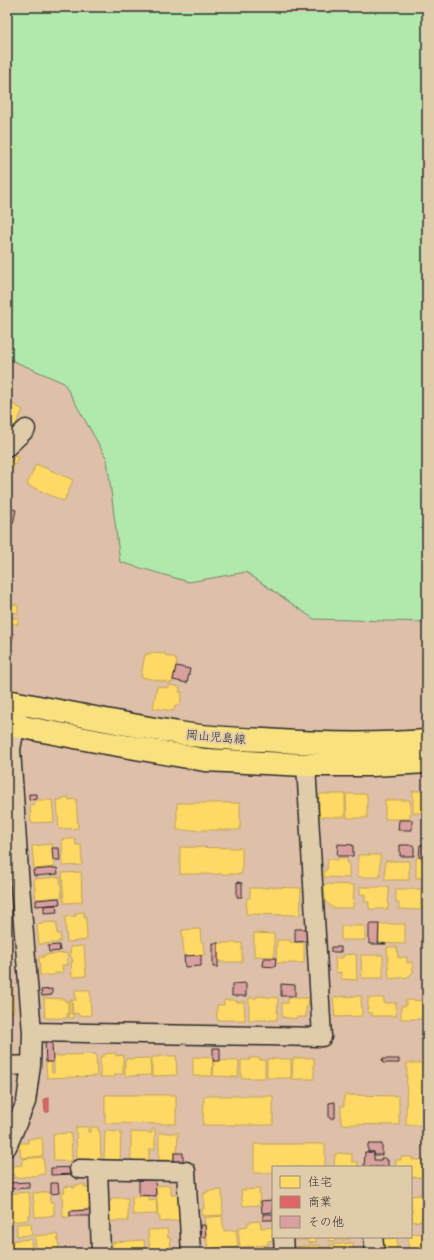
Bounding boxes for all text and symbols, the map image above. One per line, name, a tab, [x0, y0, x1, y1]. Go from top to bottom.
street label: 岡山児島線	[185, 724, 247, 748]
legend	[272, 1166, 412, 1238]
text: 住宅	[308, 1172, 332, 1190]
text: 商業	[308, 1192, 332, 1210]
text: その他	[308, 1212, 344, 1230]

